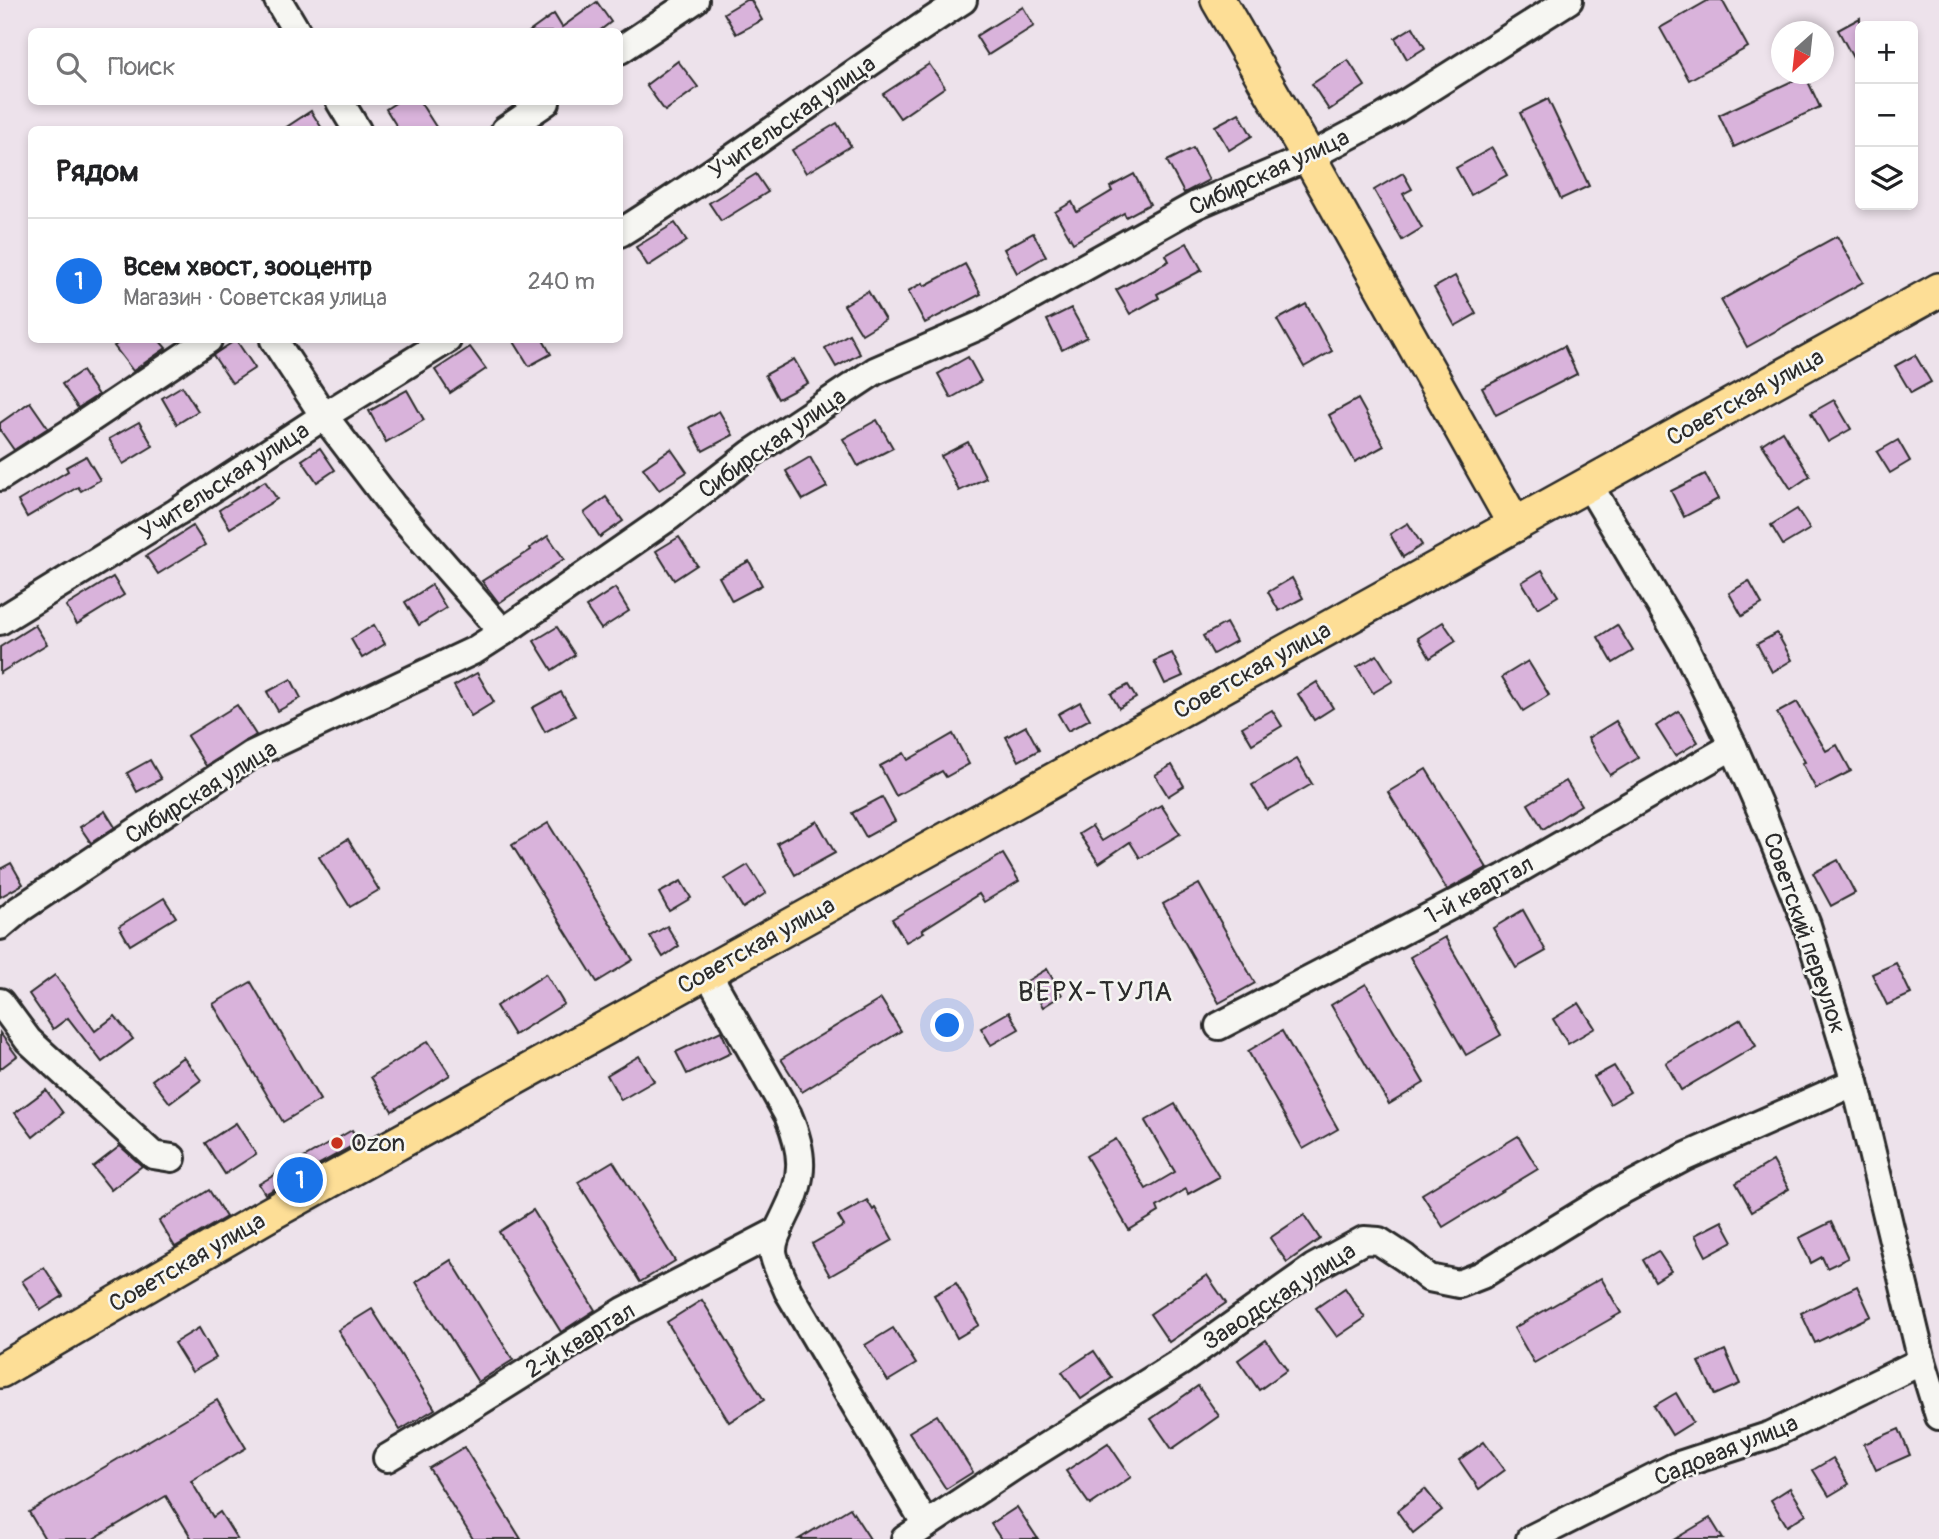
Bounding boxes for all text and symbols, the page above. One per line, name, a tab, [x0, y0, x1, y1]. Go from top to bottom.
north arrow	[1771, 21, 1834, 84]
map controls	[1855, 21, 1918, 210]
button: +	[1855, 21, 1918, 84]
search box	[28, 28, 623, 105]
icon: search	[52, 48, 90, 86]
street label: Учительская улица	[703, 49, 881, 186]
text: Поиск	[108, 51, 176, 83]
button: −	[1855, 84, 1918, 147]
street label: Сибирская улица	[1185, 123, 1354, 222]
button: layers	[1855, 147, 1918, 210]
text: Рядом	[56, 153, 139, 190]
text: Всем хвост, зооцентр	[123, 251, 372, 283]
text: 1	[75, 267, 84, 296]
text: 240 m	[528, 267, 595, 296]
text: Магазин · Советская улица	[123, 283, 387, 312]
street label: Советская улица	[1662, 342, 1829, 453]
street label: Сибирская улица	[693, 382, 852, 505]
street label: Учительская улица	[134, 416, 315, 547]
street label: Советская улица	[1169, 615, 1336, 726]
street label: Сибирская улица	[120, 734, 282, 851]
street label: Советский переулок	[1757, 829, 1853, 1037]
street label: 1-й квартал	[1420, 850, 1539, 931]
street label: Советская улица	[673, 890, 840, 1001]
district label: ВЕРХ-ТУЛА	[1018, 975, 1174, 1010]
your location	[930, 1008, 964, 1042]
place label: Ozon	[351, 1129, 405, 1158]
marker: Ozon	[329, 1135, 345, 1151]
pin: 1	[277, 1154, 323, 1206]
street label: Советская улица	[104, 1206, 270, 1319]
street label: Заводская улица	[1197, 1236, 1361, 1357]
street label: 2-й квартал	[520, 1296, 640, 1384]
street label: Садовая улица	[1650, 1408, 1802, 1492]

